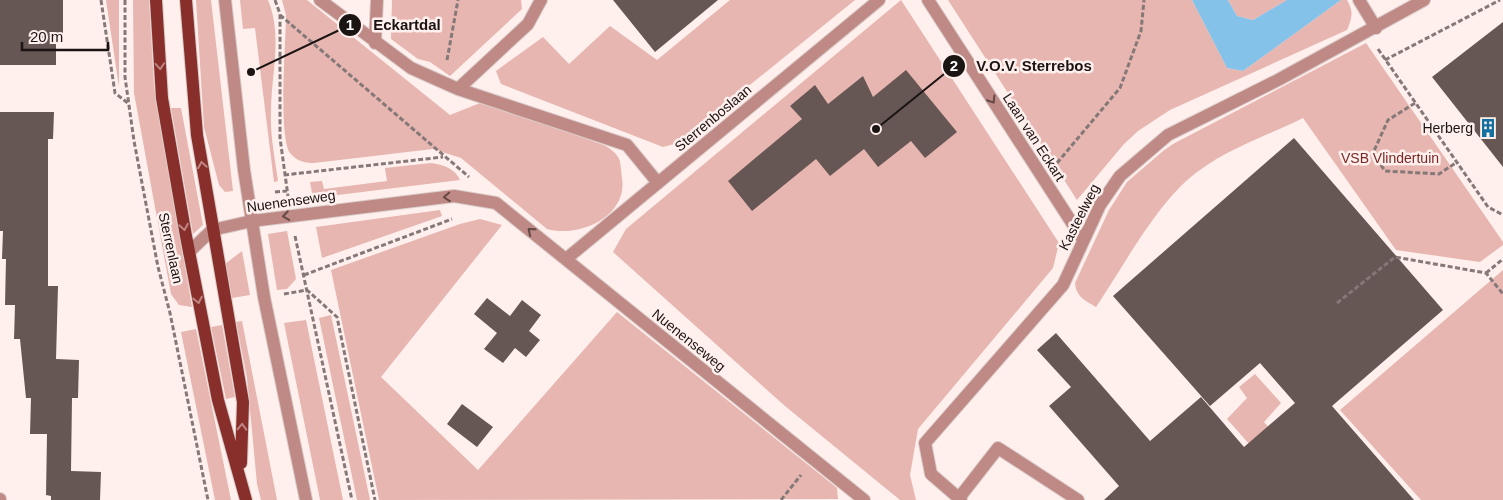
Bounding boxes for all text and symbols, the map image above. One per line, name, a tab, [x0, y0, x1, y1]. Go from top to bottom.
callout: Eckartdal	[338, 10, 450, 40]
text: 1	[346, 16, 354, 33]
text: Eckartdal	[373, 16, 441, 33]
scale bar	[22, 20, 109, 52]
text: 20 m	[30, 28, 63, 45]
callout: V.O.V. Sterrebos	[941, 51, 1102, 81]
text: 2	[950, 57, 958, 74]
text: V.O.V. Sterrebos	[976, 57, 1092, 74]
one-way arrow	[155, 62, 166, 70]
street label: Sterrenboslaan	[671, 81, 755, 155]
street label: Laan van Eckart	[1000, 90, 1068, 184]
one-way arrow	[986, 94, 995, 103]
building icon: Herberg	[1477, 117, 1499, 139]
place label: Herberg	[1422, 120, 1473, 136]
park label: VSB Vlindertuin	[1341, 150, 1439, 166]
one-way arrow	[197, 160, 207, 169]
street label: Kasteelweg	[1055, 181, 1103, 253]
street label: Nuenenseweg	[246, 187, 336, 215]
one-way arrow	[443, 191, 451, 202]
one-way arrow	[282, 210, 290, 221]
street label: Sterrenlaan	[156, 211, 186, 285]
one-way arrow	[179, 222, 189, 231]
one-way arrow	[527, 227, 536, 236]
one-way arrow	[193, 296, 203, 304]
street label: Nuenenseweg	[649, 306, 729, 374]
one-way arrow	[237, 423, 248, 431]

